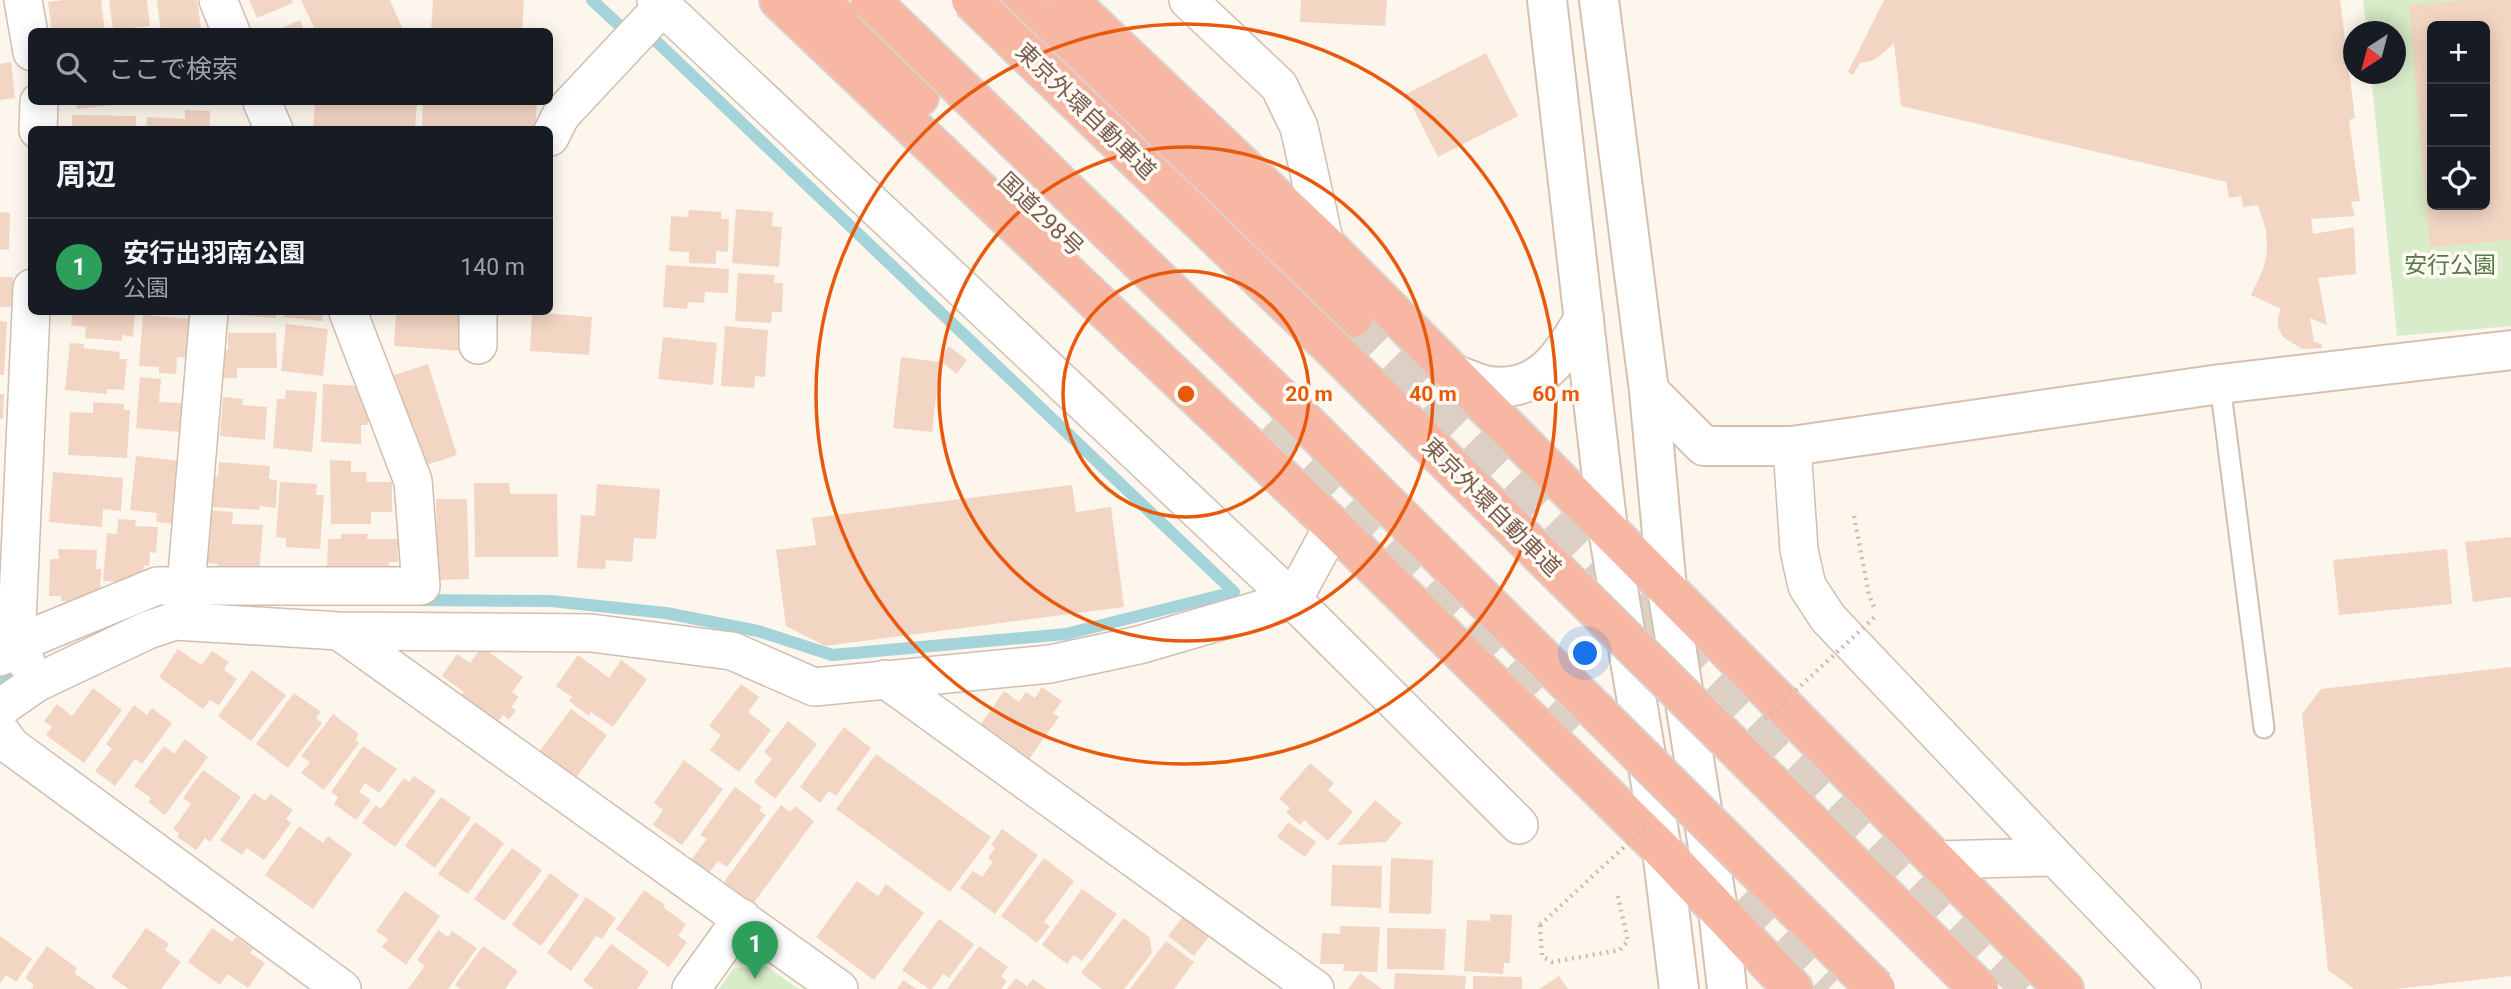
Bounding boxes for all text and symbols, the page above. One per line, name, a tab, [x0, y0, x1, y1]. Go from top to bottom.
north arrow	[2343, 21, 2406, 84]
map controls	[2427, 21, 2490, 210]
button: +	[2427, 21, 2490, 84]
search box	[28, 28, 553, 105]
street label: 東京外環自動車道	[1010, 38, 1161, 185]
icon: search	[52, 48, 90, 86]
text: ここで検索	[108, 54, 238, 84]
button: −	[2427, 84, 2490, 147]
button: locate	[2427, 147, 2490, 210]
text: 周辺	[56, 157, 116, 192]
street label: 国道298号	[993, 167, 1089, 262]
text: 安行出羽南公園	[123, 238, 305, 268]
park label: 安行公園	[2404, 252, 2496, 279]
text: 1	[72, 254, 86, 281]
text: 140 m	[460, 254, 525, 281]
text: 公園	[123, 275, 169, 302]
centre of rings	[1174, 382, 1198, 406]
text: 20 m	[1285, 382, 1333, 406]
text: 40 m	[1409, 382, 1457, 406]
text: 60 m	[1532, 382, 1580, 406]
street label: 東京外環自動車道	[1417, 433, 1566, 582]
your location	[1568, 636, 1602, 670]
pin: 1	[732, 921, 778, 979]

